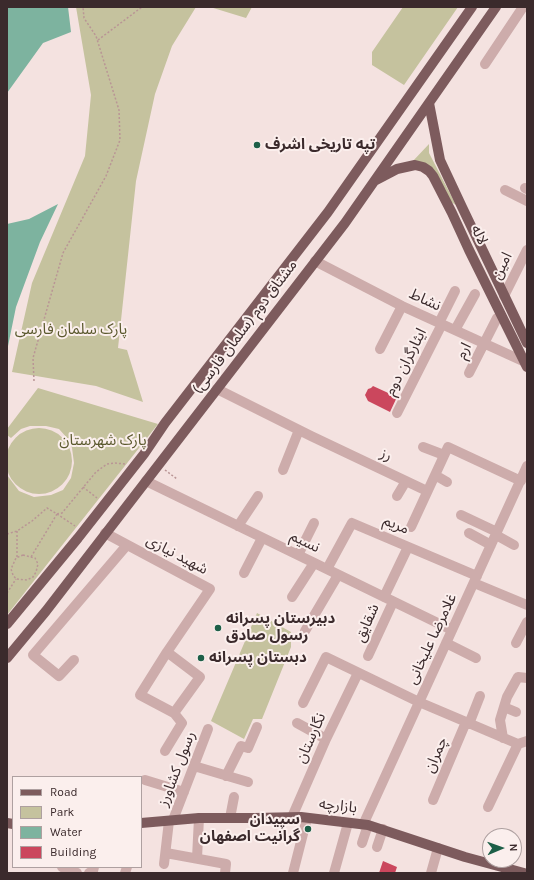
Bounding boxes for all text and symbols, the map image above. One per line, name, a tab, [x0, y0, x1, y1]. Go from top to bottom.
place label: تپه تاریخی اشرف	[265, 136, 375, 154]
marker: تپه تاریخی اشرف	[252, 140, 262, 150]
street label: لاله	[467, 222, 491, 248]
street label: امین	[488, 249, 516, 283]
street label: مشتاق دوم (سلمان فارسی)	[189, 256, 301, 398]
street label: نشاط	[406, 285, 444, 315]
park label: پارک سلمان فارسی	[15, 321, 127, 339]
street label: ایثارگران دوم	[381, 325, 431, 399]
street label: ارم	[452, 340, 476, 362]
park label: پارک شهرستان	[59, 432, 147, 450]
street label: رز	[377, 445, 395, 465]
street label: مریم	[380, 512, 412, 538]
street label: نسیم	[287, 527, 323, 557]
street label: شهید نیازی	[143, 531, 211, 579]
street label: غلامرضا علیخانی	[403, 591, 461, 687]
street label: شقایق	[351, 601, 383, 645]
place label: دبیرستان پسرانه رسول صادق	[226, 610, 335, 645]
marker: دبیرستان پسرانه رسول صادق	[213, 623, 223, 633]
place label: دبستان پسرانه	[209, 649, 307, 667]
marker: دبستان پسرانه	[196, 653, 206, 663]
street label: نگارستان	[292, 710, 330, 766]
street label: رسول کشاورز	[154, 729, 200, 809]
street label: چمران	[421, 734, 451, 776]
legend	[12, 776, 142, 868]
text: Road	[50, 785, 78, 799]
street label: بازارچه	[318, 795, 358, 817]
text: Park	[50, 805, 74, 819]
place label: سپیدان گرانیت اصفهان	[200, 811, 300, 846]
marker: سپیدان گرانیت اصفهان	[303, 824, 313, 834]
text: Water	[50, 825, 82, 839]
north arrow	[482, 828, 522, 868]
text: N	[507, 843, 520, 852]
text: Building	[50, 845, 96, 859]

